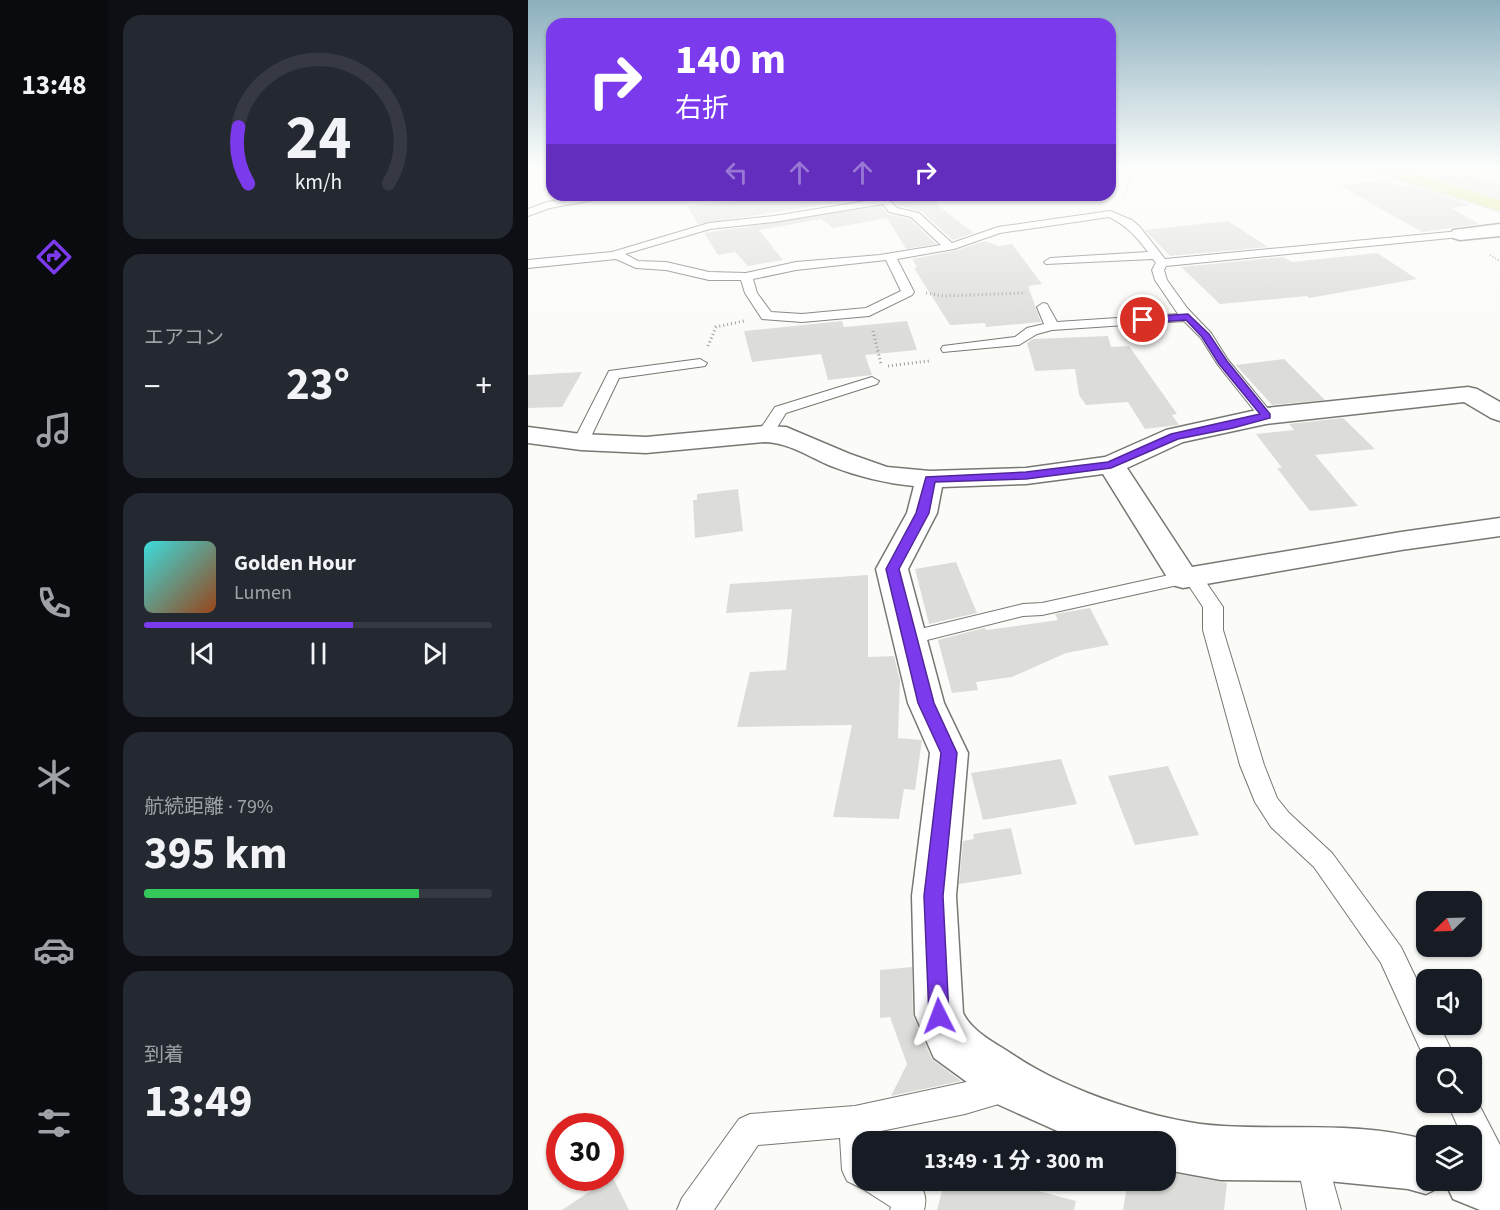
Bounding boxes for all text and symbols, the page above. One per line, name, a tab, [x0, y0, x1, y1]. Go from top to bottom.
text: 140 m	[675, 30, 786, 90]
icon: right	[576, 42, 654, 120]
text: 13:48	[21, 66, 87, 105]
text: 右折	[675, 89, 729, 128]
text: 24	[285, 94, 351, 183]
icon: left	[720, 156, 753, 189]
icon: ahead	[783, 156, 816, 189]
icon: ahead	[846, 156, 879, 189]
icon: right	[909, 156, 942, 189]
text: km/h	[294, 167, 342, 198]
icon: directions	[33, 236, 75, 278]
pin	[1117, 294, 1168, 345]
icon: arrive	[1126, 303, 1159, 336]
text: エアコン	[144, 324, 224, 352]
text: 23°	[286, 353, 350, 417]
text: −	[144, 363, 160, 410]
text: +	[476, 363, 492, 410]
icon: music	[33, 409, 75, 451]
text: Golden Hour	[234, 547, 356, 579]
text: Lumen	[234, 579, 292, 607]
icon: phone	[33, 582, 75, 624]
icon: previous	[186, 637, 219, 670]
icon: pause	[302, 637, 335, 670]
icon: next	[418, 637, 451, 670]
icon: climate	[33, 756, 75, 798]
text: 航続距離 · 79%	[144, 793, 273, 821]
text: 395 km	[144, 822, 288, 886]
north arrow	[1416, 891, 1482, 957]
map controls	[1416, 891, 1482, 1191]
icon: car	[33, 929, 75, 971]
button: sound	[1416, 969, 1482, 1035]
position arrow	[907, 984, 971, 1048]
text: 到着	[144, 1041, 184, 1069]
button: search	[1416, 1047, 1482, 1113]
text: 13:49	[144, 1070, 253, 1134]
icon: filters	[33, 1102, 75, 1144]
speed limit sign: 30	[546, 1113, 624, 1191]
button: layers	[1416, 1125, 1482, 1191]
text: 13:49 · 1 分 · 300 m	[924, 1145, 1104, 1177]

